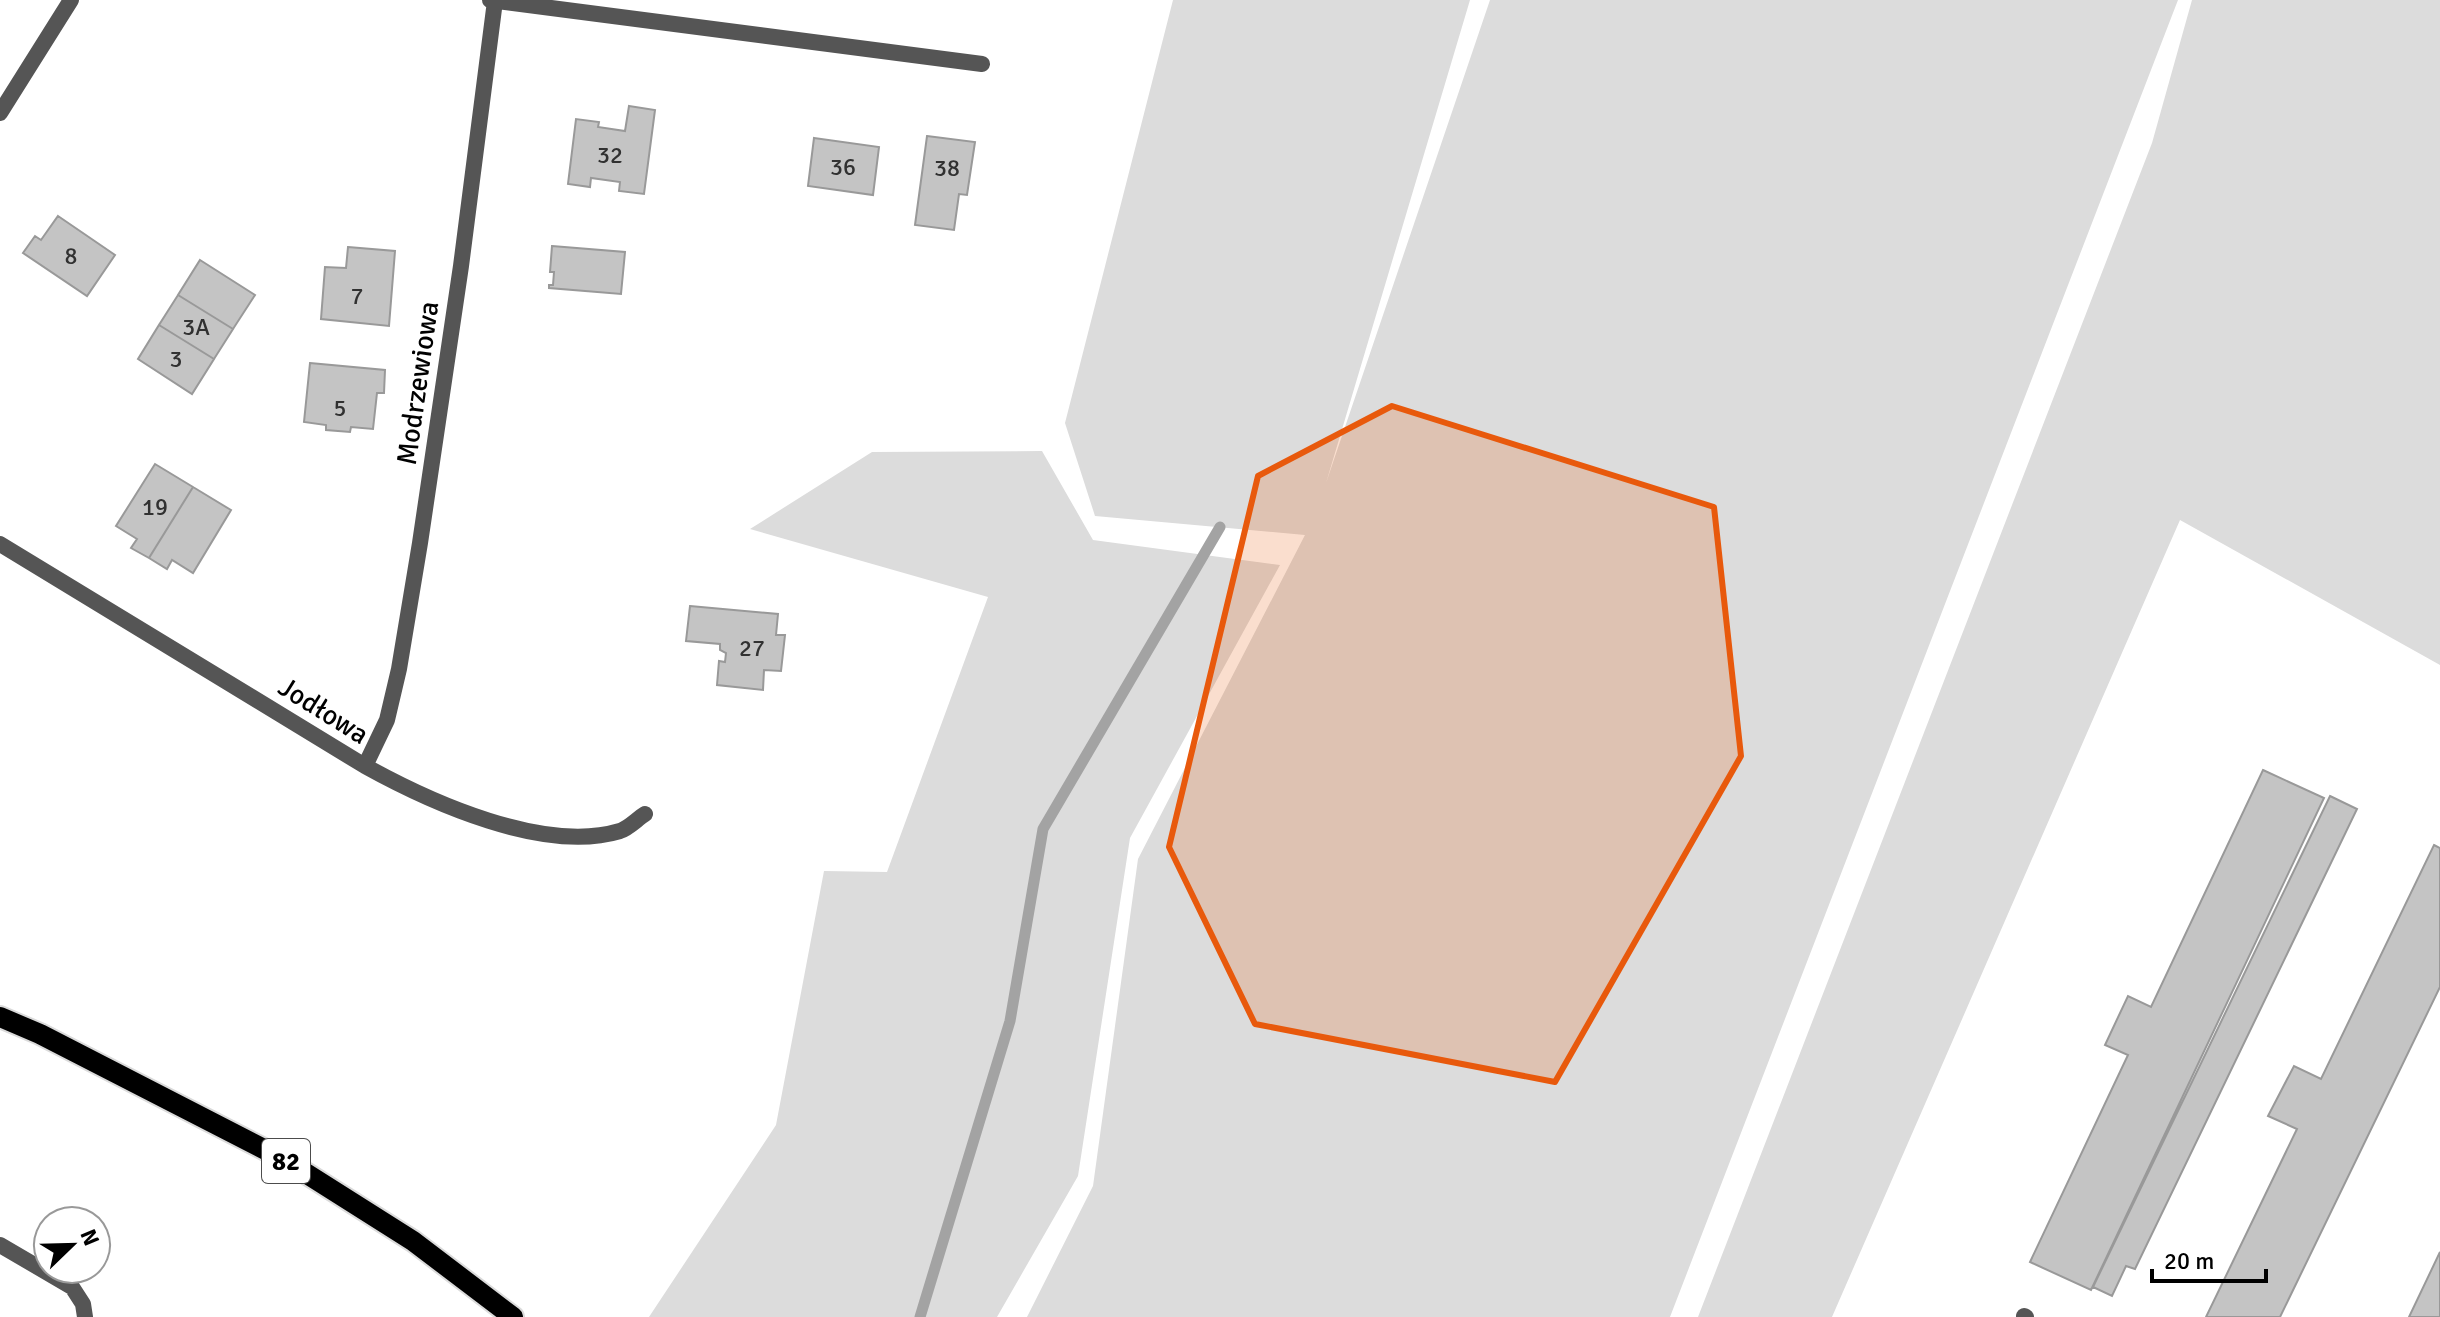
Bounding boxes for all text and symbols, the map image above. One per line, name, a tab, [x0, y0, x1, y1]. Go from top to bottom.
house number: 32	[597, 140, 623, 170]
house number: 36	[830, 152, 856, 182]
house number: 38	[934, 153, 960, 183]
house number: 8	[65, 241, 77, 271]
house number: 7	[351, 281, 363, 311]
street label: Modrzewiowa	[390, 299, 446, 467]
house number: 3A	[182, 312, 210, 342]
house number: 3	[170, 344, 182, 374]
house number: 5	[334, 393, 346, 423]
house number: 19	[142, 492, 168, 522]
house number: 27	[739, 633, 765, 663]
street label: Jodłowa	[272, 670, 375, 752]
road number: 82	[262, 1139, 310, 1183]
north arrow	[32, 1205, 112, 1285]
text: N	[75, 1225, 105, 1250]
scale bar	[2152, 1233, 2266, 1283]
text: 20 m	[2164, 1246, 2214, 1276]

